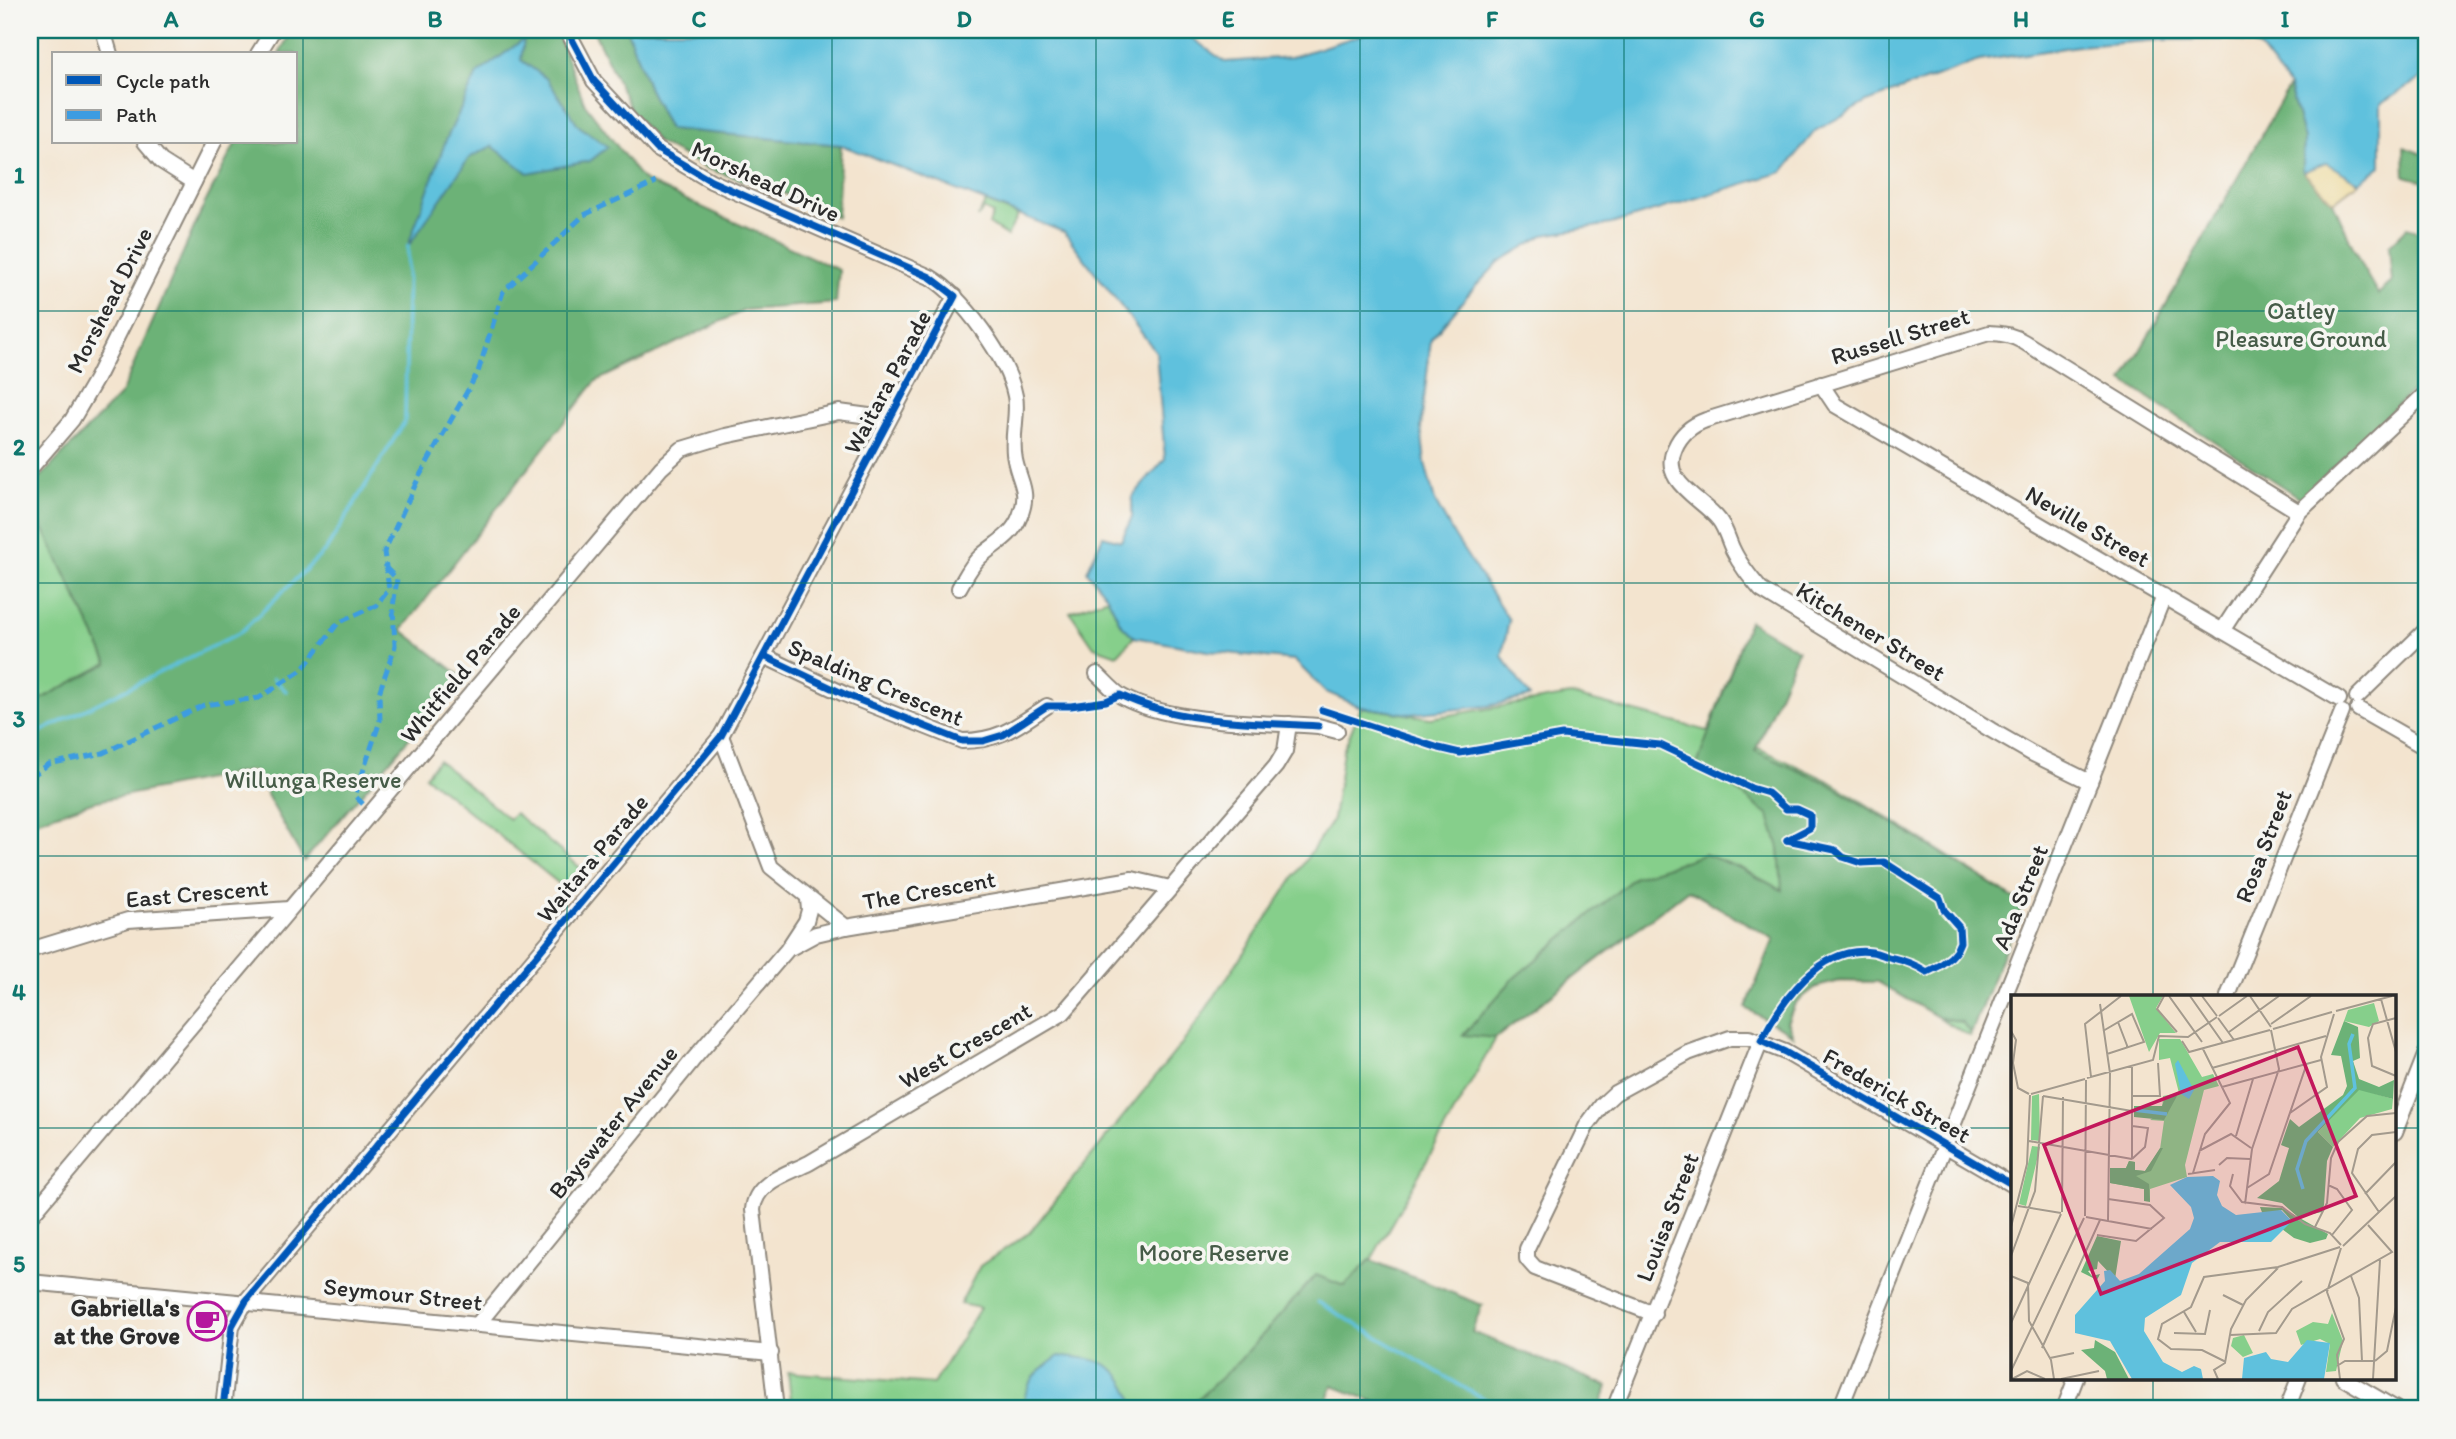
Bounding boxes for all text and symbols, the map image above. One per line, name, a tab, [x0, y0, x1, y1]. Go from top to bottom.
text: A	[163, 5, 179, 33]
text: B	[428, 5, 443, 33]
text: C	[692, 5, 707, 33]
text: D	[956, 5, 972, 33]
text: E	[1222, 5, 1235, 33]
text: F	[1486, 5, 1499, 33]
text: G	[1749, 5, 1765, 33]
text: H	[2013, 5, 2029, 33]
text: I	[2281, 5, 2290, 33]
legend	[52, 52, 298, 144]
text: Cycle path	[116, 68, 210, 93]
text: Path	[116, 102, 157, 127]
street label: Morshead Drive	[687, 134, 845, 228]
text: 1	[14, 161, 25, 189]
street label: Morshead Drive	[60, 222, 158, 378]
park label: Oatley Pleasure Ground	[2215, 296, 2387, 353]
street label: Russell Street	[1827, 301, 1973, 371]
street label: Waitara Parade	[837, 305, 937, 459]
text: 2	[13, 433, 26, 461]
street label: Neville Street	[2021, 479, 2155, 573]
street label: Kitchener Street	[1791, 575, 1951, 687]
street label: Whitfield Parade	[393, 597, 527, 749]
street label: Spalding Crescent	[784, 632, 968, 732]
text: 3	[13, 705, 26, 733]
park label: Willunga Reserve	[224, 765, 402, 794]
street label: Rosa Street	[2228, 785, 2298, 907]
street label: Waitara Parade	[530, 788, 654, 928]
street label: Ada Street	[1986, 840, 2054, 954]
street label: The Crescent	[860, 864, 998, 916]
street label: East Crescent	[125, 872, 269, 914]
text: 4	[12, 978, 26, 1006]
street label: West Crescent	[894, 995, 1036, 1095]
inset map	[2011, 995, 2396, 1380]
street label: Bayswater Avenue	[542, 1039, 684, 1205]
street label: Frederick Street	[1818, 1041, 1976, 1149]
street label: Louisa Street	[1629, 1148, 1705, 1286]
park label: Moore Reserve	[1139, 1238, 1289, 1267]
text: 5	[13, 1250, 25, 1278]
street label: Seymour Street	[322, 1271, 484, 1317]
place label: Gabriella's at the Grove	[54, 1293, 180, 1350]
cafe icon: Gabriella's at the Grove	[186, 1300, 228, 1342]

